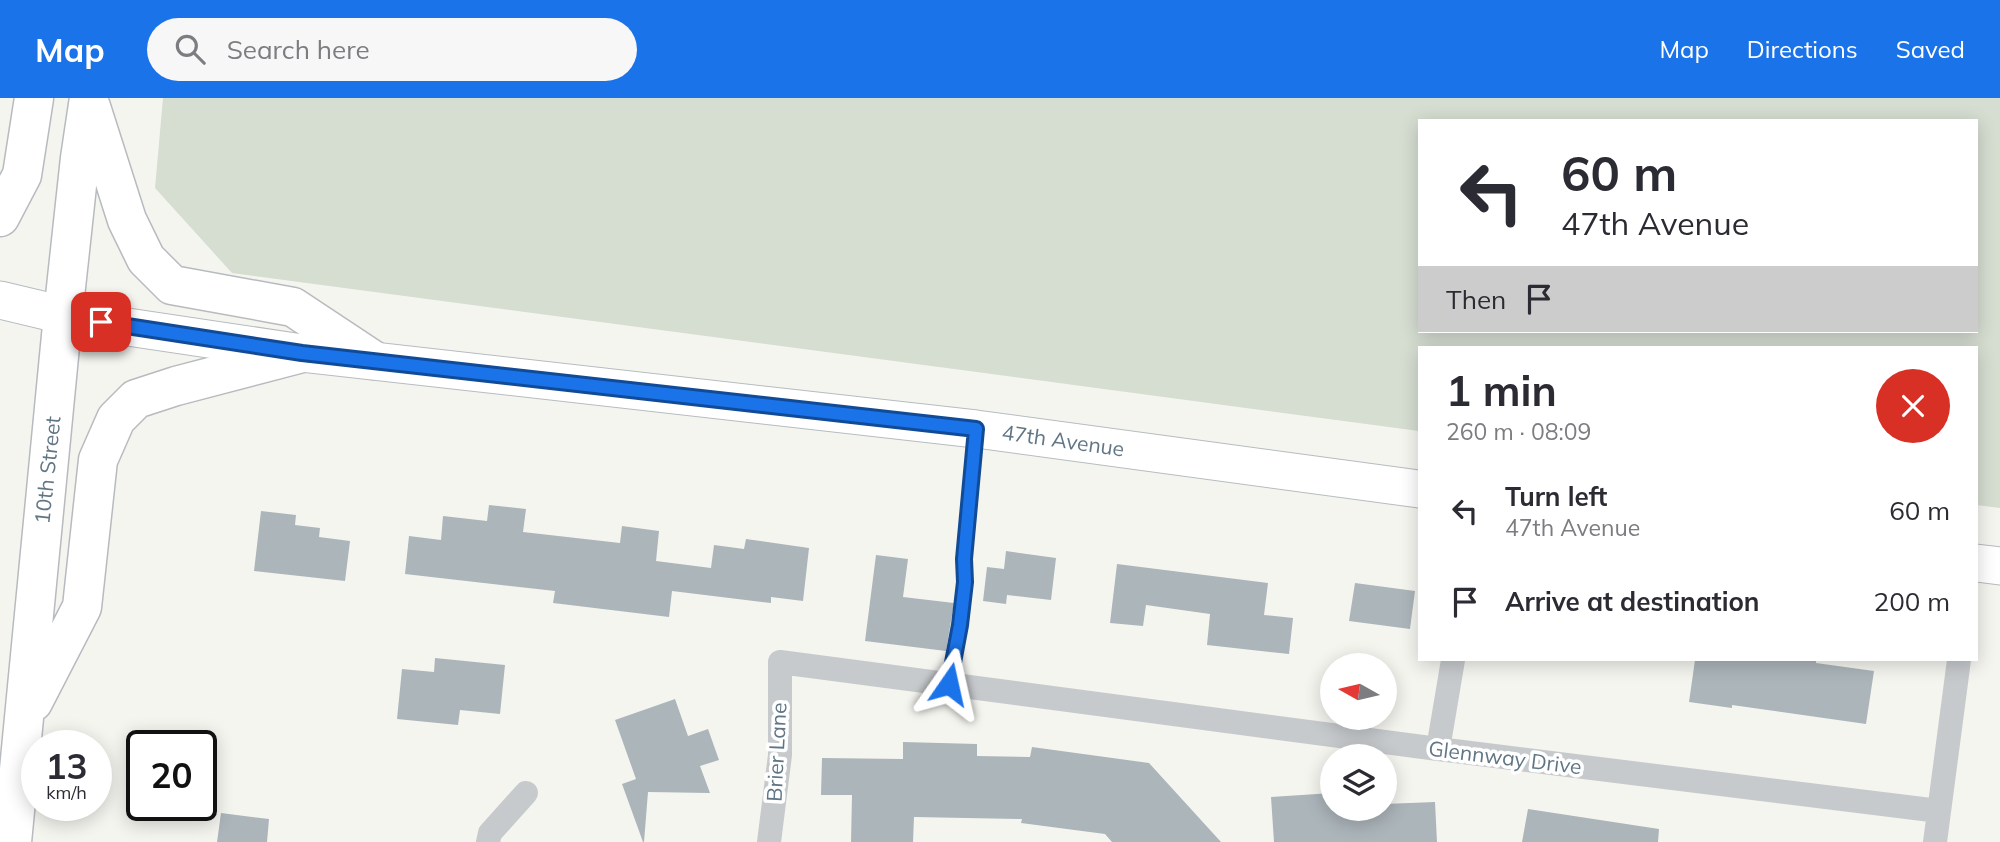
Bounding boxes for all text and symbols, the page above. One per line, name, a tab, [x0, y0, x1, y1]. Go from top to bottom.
search box	[147, 18, 637, 81]
text: Map	[35, 29, 105, 70]
icon: search	[171, 30, 209, 68]
text: Search here	[227, 33, 370, 66]
text: Map	[1659, 34, 1709, 64]
text: Directions	[1747, 34, 1858, 64]
text: Saved	[1896, 34, 1965, 64]
text: 60 m	[1561, 142, 1677, 203]
icon: left	[1446, 147, 1537, 238]
text: 47th Avenue	[1561, 203, 1749, 243]
icon: arrive	[1520, 280, 1558, 318]
text: Then	[1446, 283, 1506, 316]
pin	[71, 292, 131, 352]
icon: arrive	[82, 303, 120, 341]
text: 1 min	[1446, 364, 1557, 417]
button: close	[1876, 369, 1950, 443]
street label: 10th Street	[28, 415, 66, 525]
text: 260 m · 08:09	[1446, 417, 1591, 446]
street label: 47th Avenue	[1000, 419, 1126, 461]
text: Turn left	[1505, 480, 1607, 513]
icon: left	[1446, 492, 1484, 530]
text: 60 m	[1889, 494, 1950, 527]
text: 47th Avenue	[1505, 513, 1640, 542]
icon: arrive	[1446, 583, 1484, 621]
text: Arrive at destination	[1505, 585, 1760, 618]
text: 200 m	[1874, 585, 1950, 618]
position arrow	[912, 647, 986, 721]
north arrow	[1320, 653, 1396, 730]
map controls	[1320, 653, 1397, 821]
street label: Brier Lane	[760, 702, 792, 802]
speed limit sign: 20	[126, 730, 217, 821]
street label: Glennway Drive	[1427, 735, 1583, 779]
text: 13	[45, 744, 88, 788]
button: layers	[1320, 744, 1397, 821]
text: km/h	[46, 781, 87, 804]

